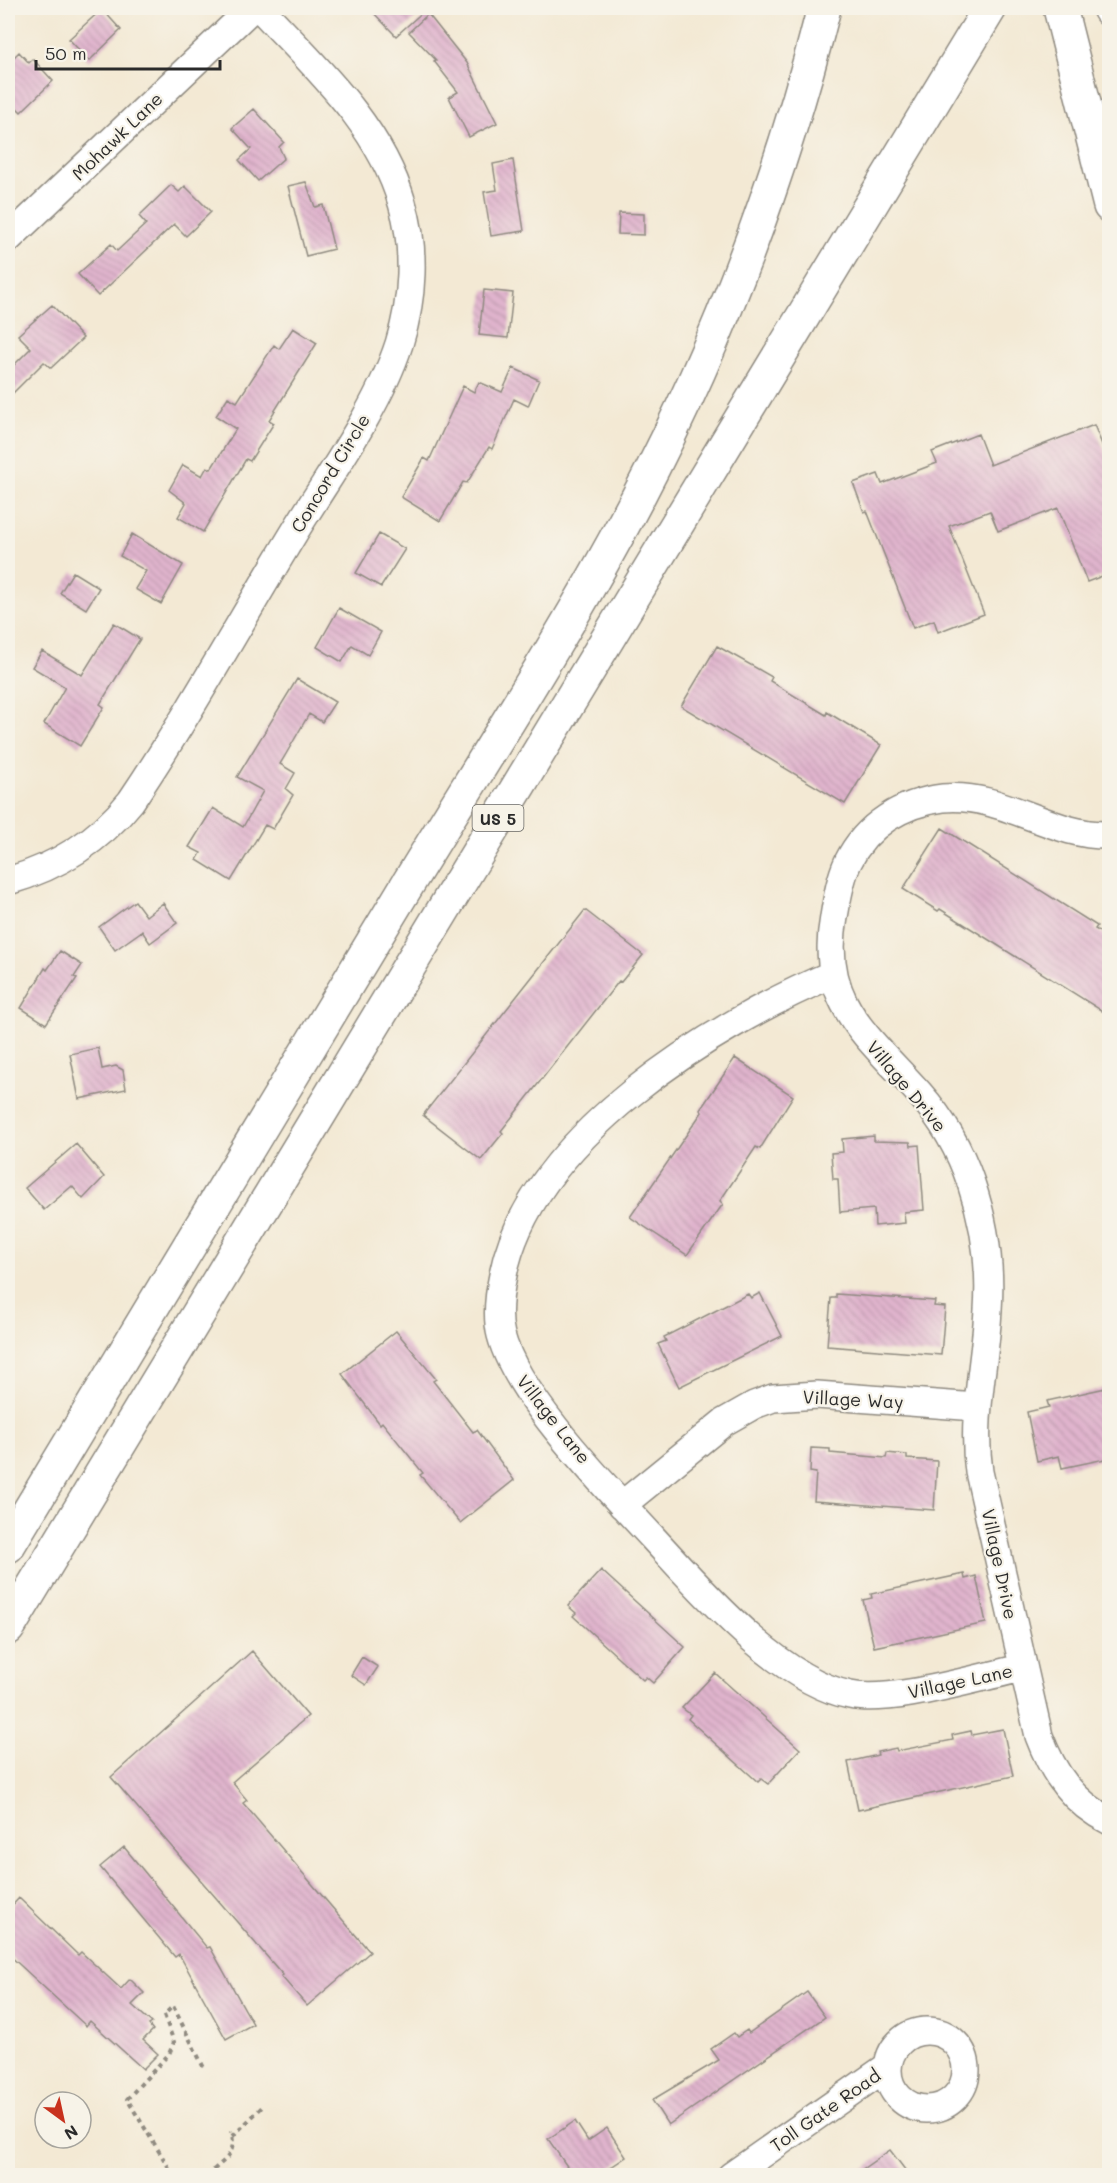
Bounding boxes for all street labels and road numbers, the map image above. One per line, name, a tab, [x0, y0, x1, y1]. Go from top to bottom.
street label: Mohawk Lane	[66, 87, 168, 185]
street label: Concord Circle	[285, 409, 375, 537]
road number: US 5	[472, 805, 524, 831]
street label: Village Drive	[862, 1035, 952, 1137]
street label: Village Lane	[512, 1370, 596, 1468]
street label: Village Way	[802, 1384, 904, 1414]
street label: Village Drive	[977, 1507, 1023, 1621]
street label: Village Lane	[905, 1658, 1015, 1704]
street label: Toll Gate Road	[765, 2063, 885, 2157]

